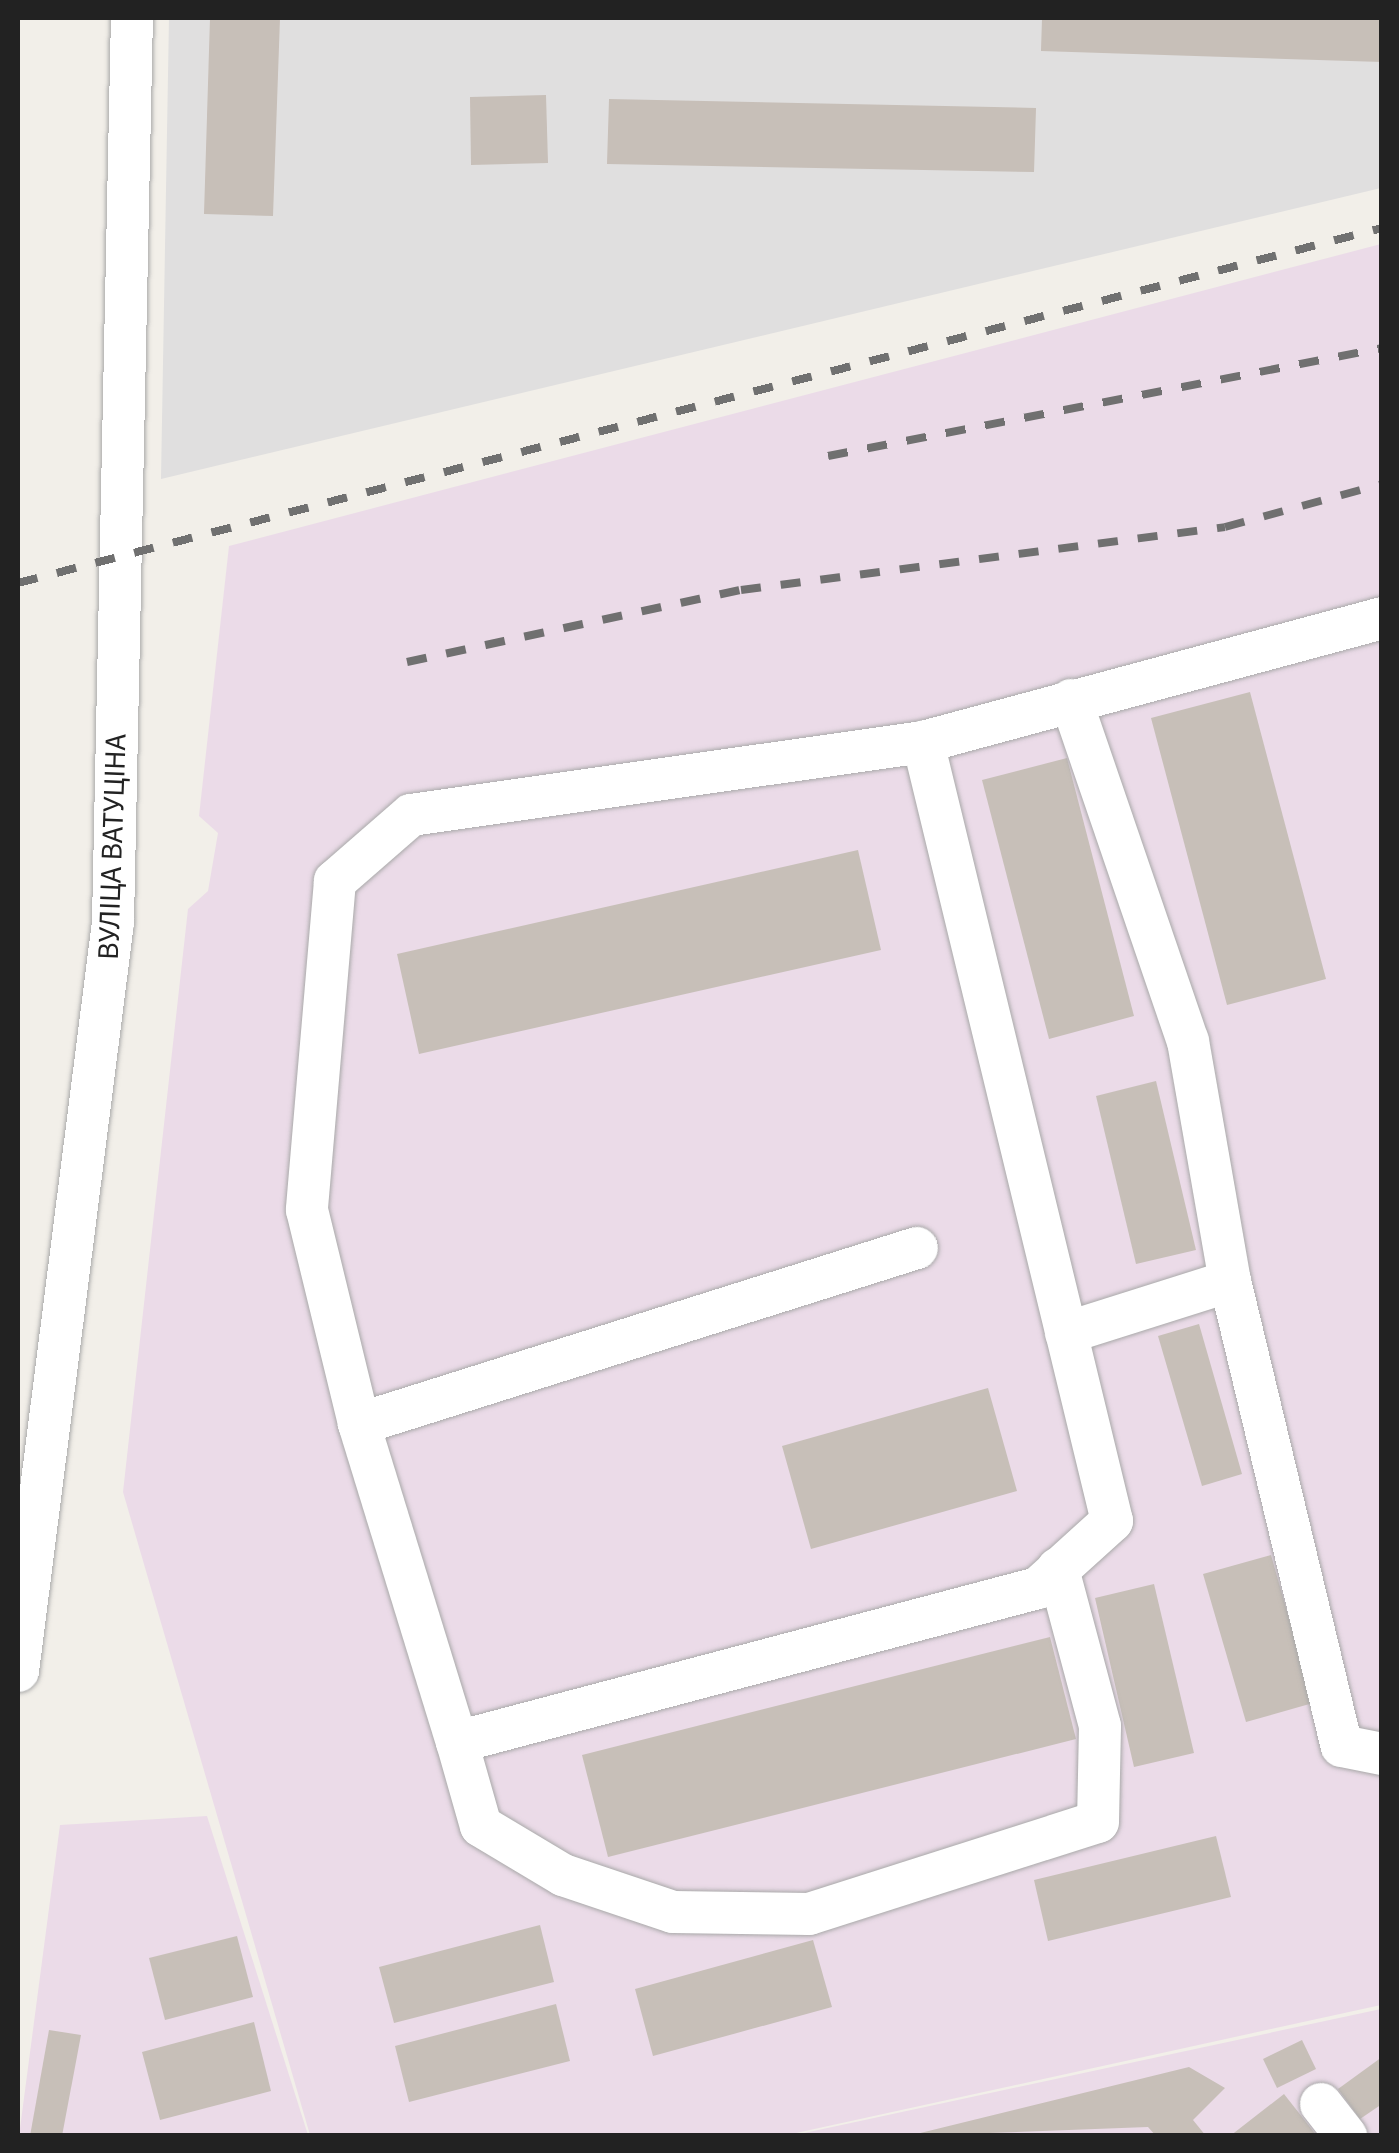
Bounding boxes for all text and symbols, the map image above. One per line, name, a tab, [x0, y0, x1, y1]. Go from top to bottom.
street label: ВУЛІЦА ВАТУЦІНА	[91, 733, 135, 961]

